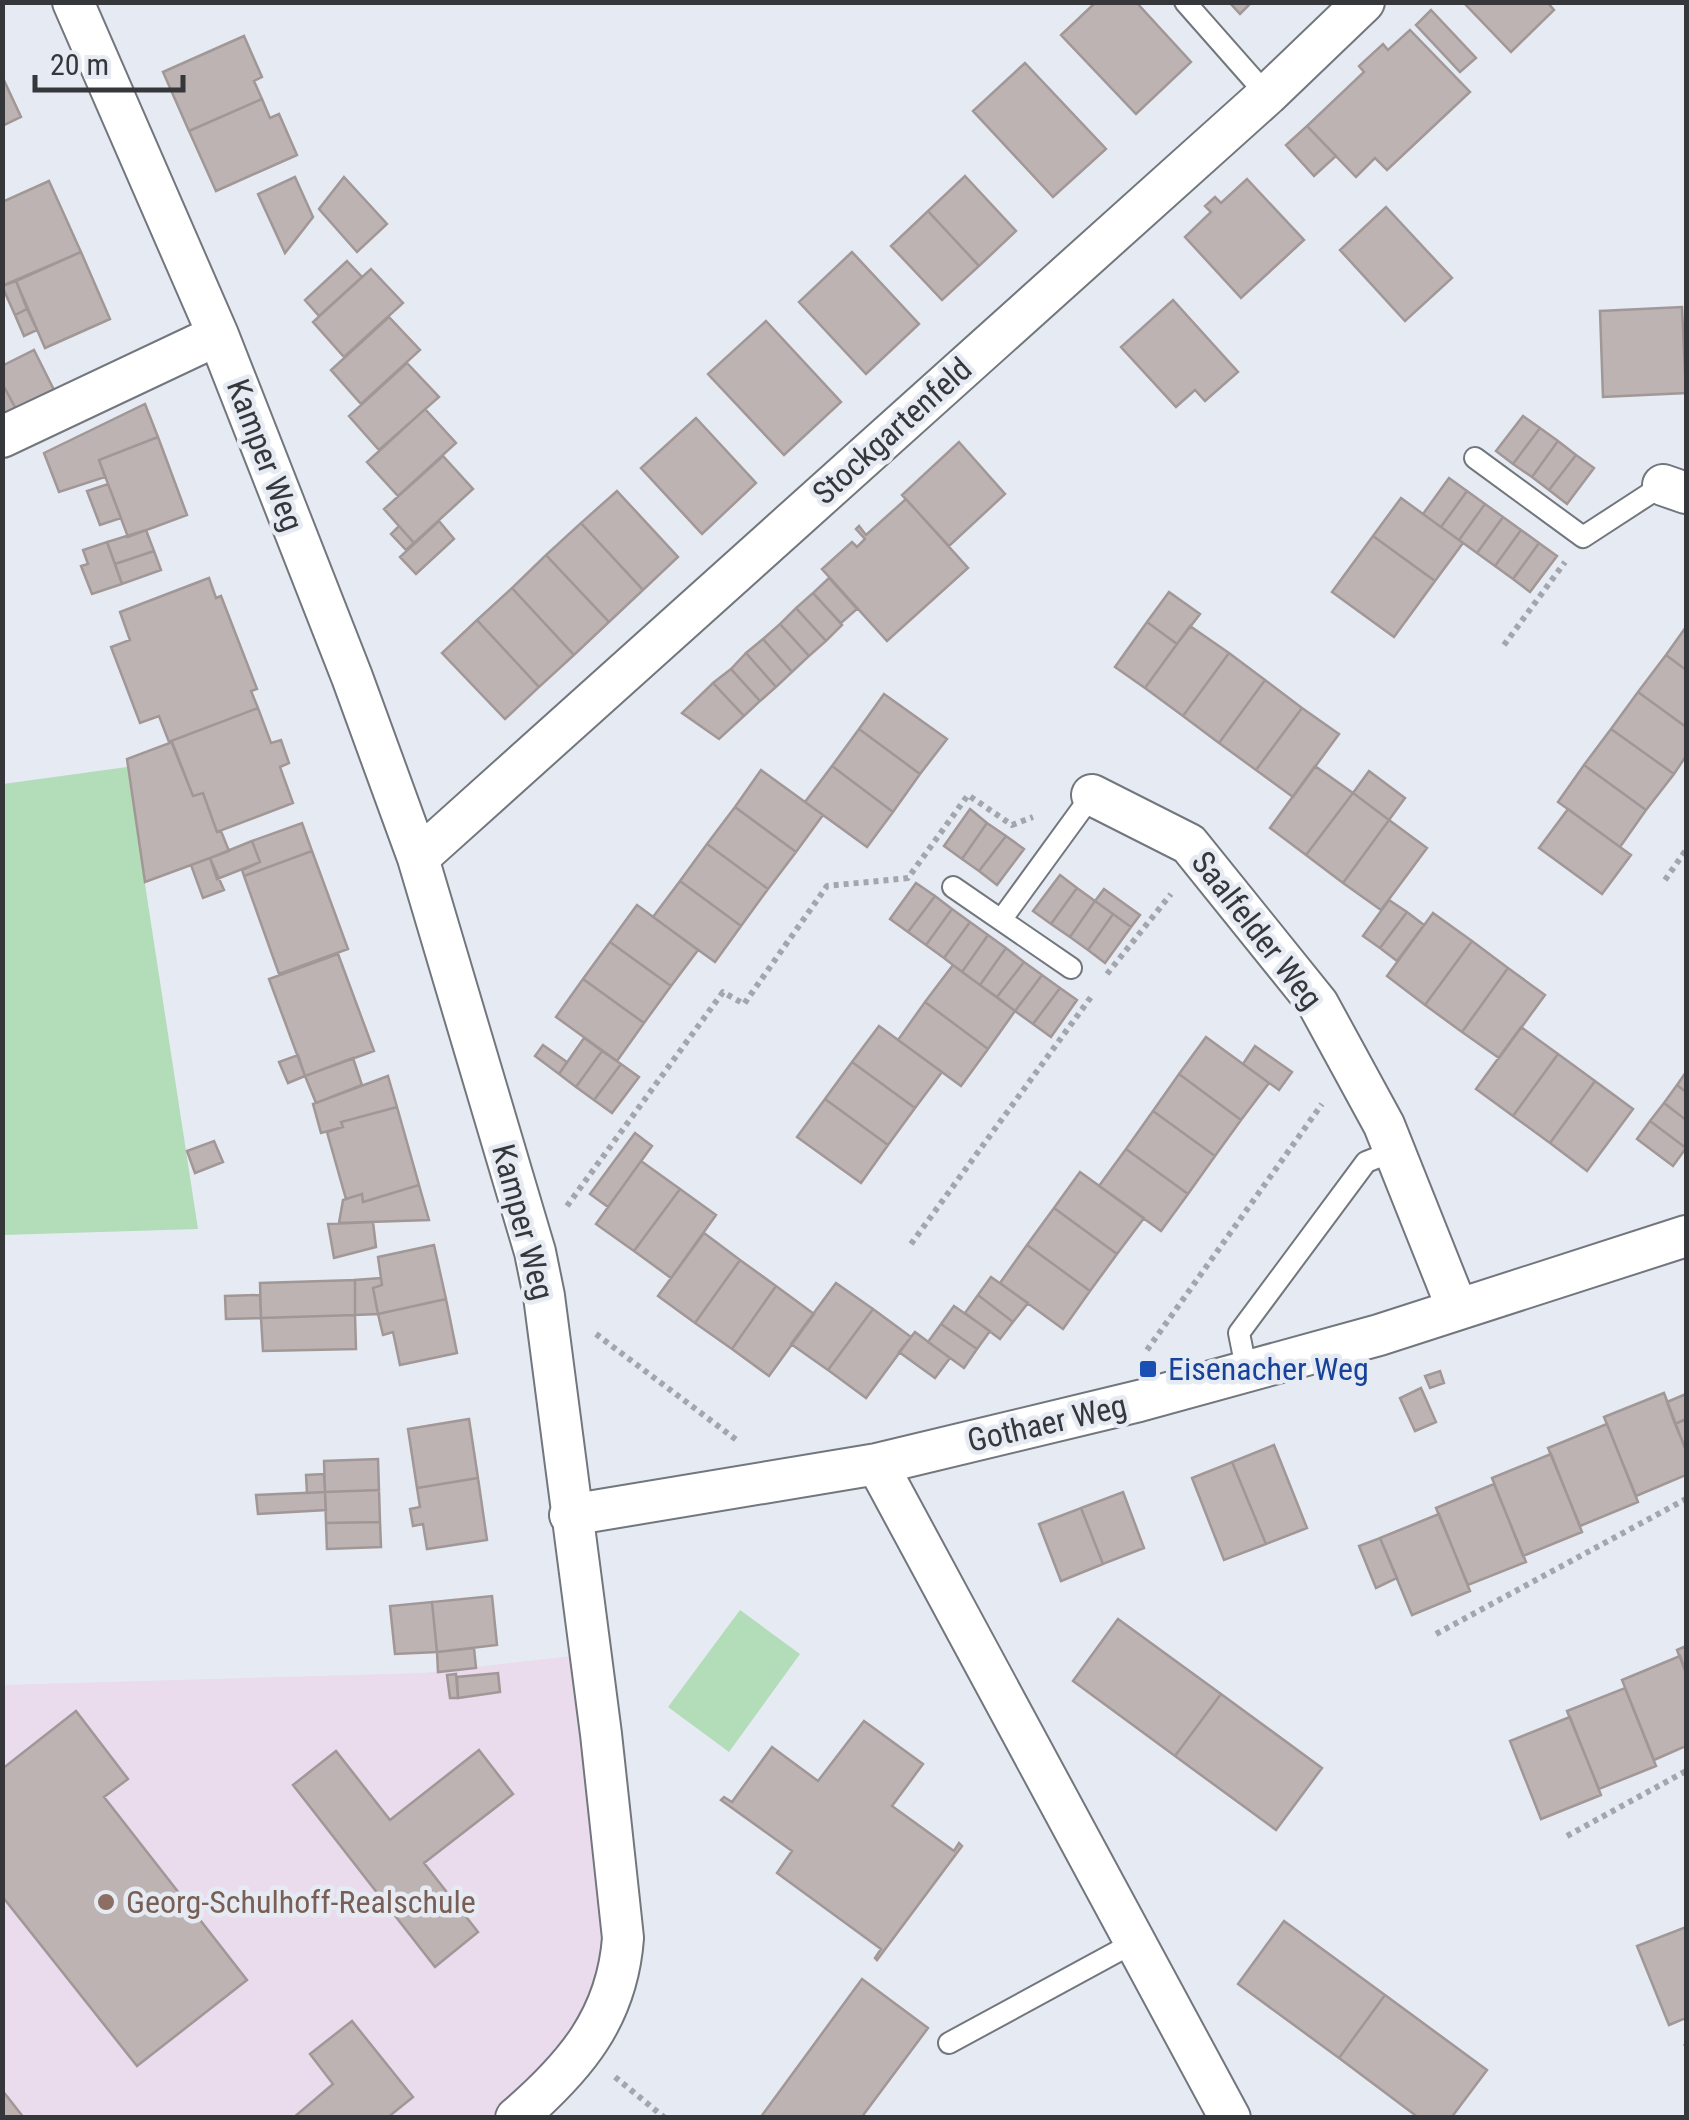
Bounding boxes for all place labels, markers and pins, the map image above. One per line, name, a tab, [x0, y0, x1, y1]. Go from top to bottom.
place label: Eisenacher Weg	[1168, 1350, 1369, 1388]
marker: Eisenacher Weg	[1137, 1358, 1159, 1380]
place label: Georg-Schulhoff-Realschule	[126, 1883, 476, 1921]
marker: Georg-Schulhoff-Realschule	[95, 1891, 117, 1913]

